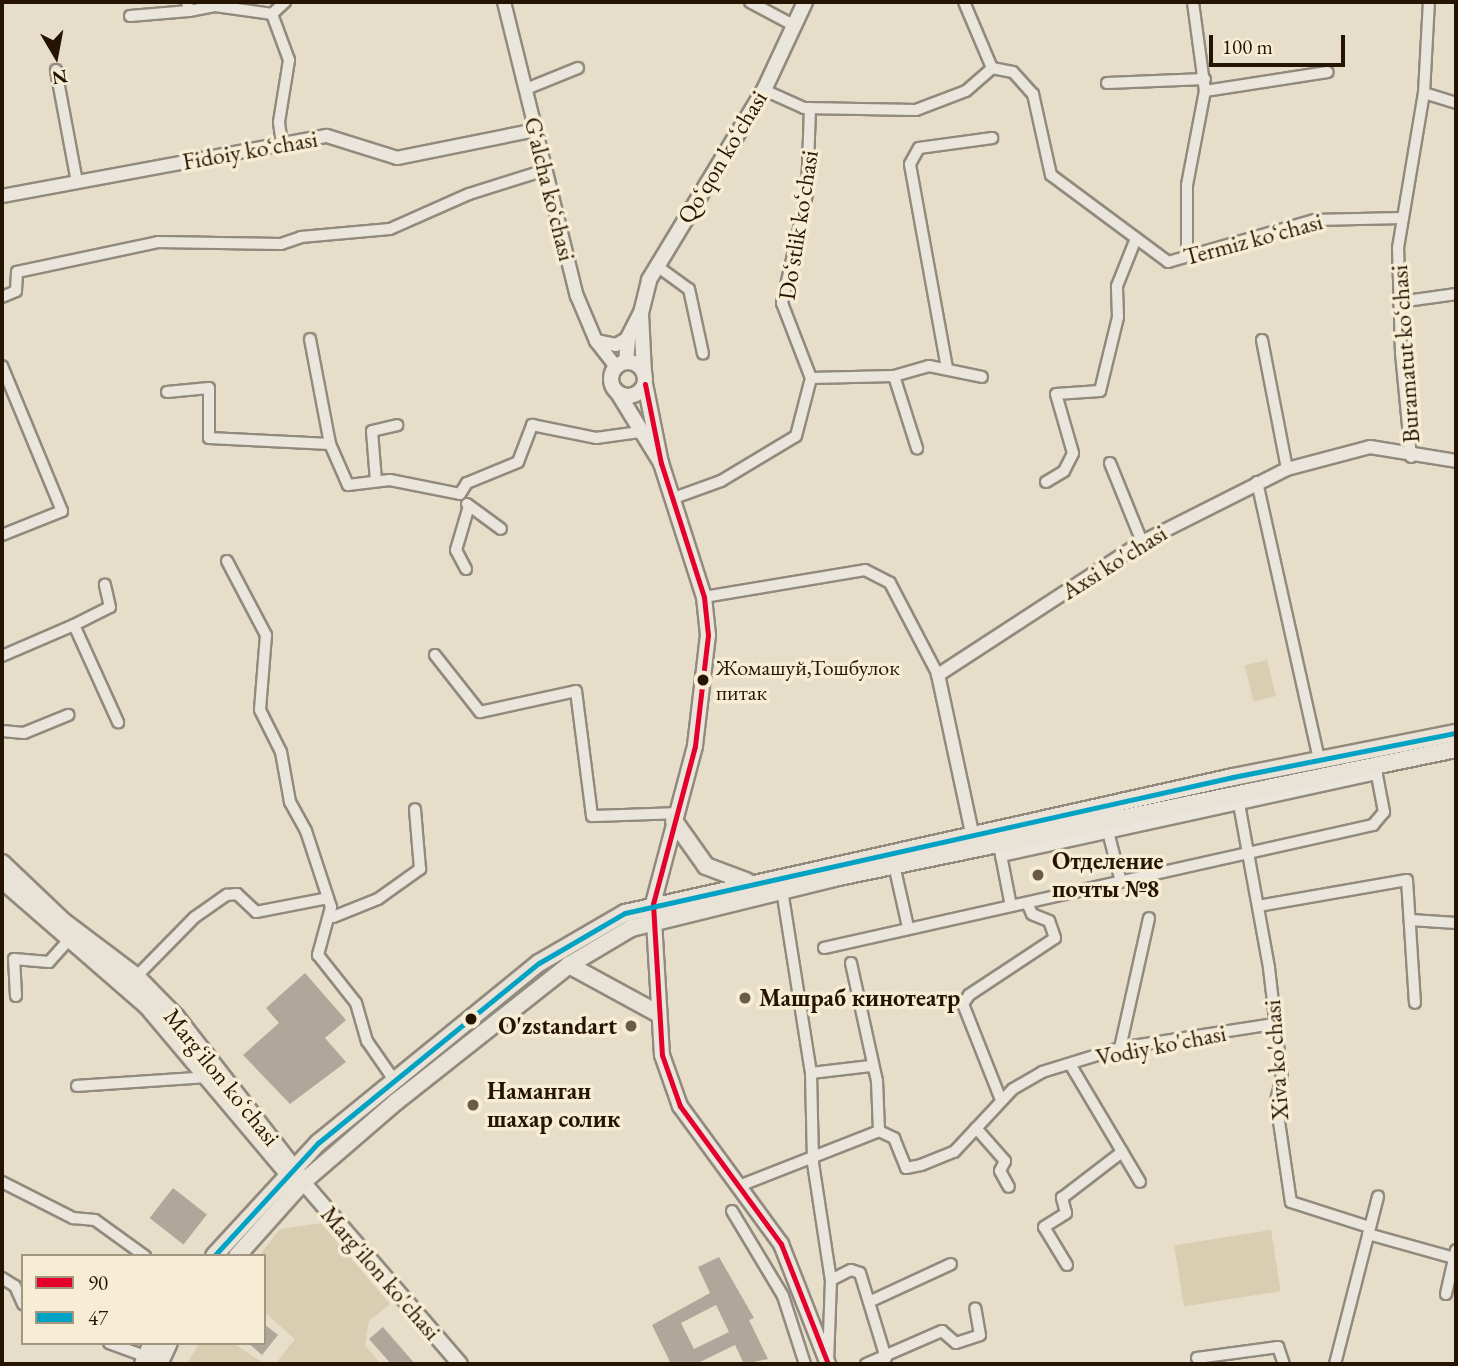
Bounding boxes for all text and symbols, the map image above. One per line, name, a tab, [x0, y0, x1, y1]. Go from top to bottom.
north arrow	[21, 21, 91, 91]
scale bar	[1213, 21, 1350, 65]
text: 100 m	[1222, 33, 1273, 60]
text: N	[50, 64, 69, 91]
street label: Qoʻqon koʻchasi	[671, 85, 773, 229]
street label: Gʻalcha koʻchasi	[518, 114, 582, 264]
street label: Fidoiy koʻchasi	[180, 124, 320, 176]
street label: Doʻstlik koʻchasi	[772, 148, 824, 302]
street label: Termiz koʻchasi	[1180, 207, 1326, 271]
street label: Buramatut koʻchasi	[1384, 264, 1426, 444]
street label: Axsi ko'chasi	[1056, 518, 1172, 606]
place label: Жомашуй,Тошбулок питак	[716, 654, 900, 706]
marker: Жомашуй,Тошбулок питак	[696, 673, 710, 687]
place label: Отделение почты №8	[1052, 847, 1164, 903]
marker: Отделение почты №8	[1030, 867, 1046, 883]
place label: Машраб кинотеатр	[759, 984, 960, 1012]
marker: Машраб кинотеатр	[737, 990, 753, 1006]
street label: Xiva ko'chasi	[1257, 999, 1295, 1121]
street label: Margʻilon koʻchasi	[158, 1003, 286, 1151]
unlabelled marker	[464, 1012, 478, 1026]
place label: O'zstandart	[498, 1012, 617, 1040]
marker: O'zstandart	[623, 1018, 639, 1034]
street label: Vodiy ko'chasi	[1093, 1018, 1229, 1072]
place label: Наманган шахар солик	[487, 1077, 620, 1133]
marker: Наманган шахар солик	[465, 1097, 481, 1113]
street label: Marg'ilon ko'chasi	[315, 1200, 447, 1346]
legend	[21, 1254, 266, 1345]
text: 90	[88, 1269, 108, 1296]
text: 47	[88, 1304, 108, 1331]

